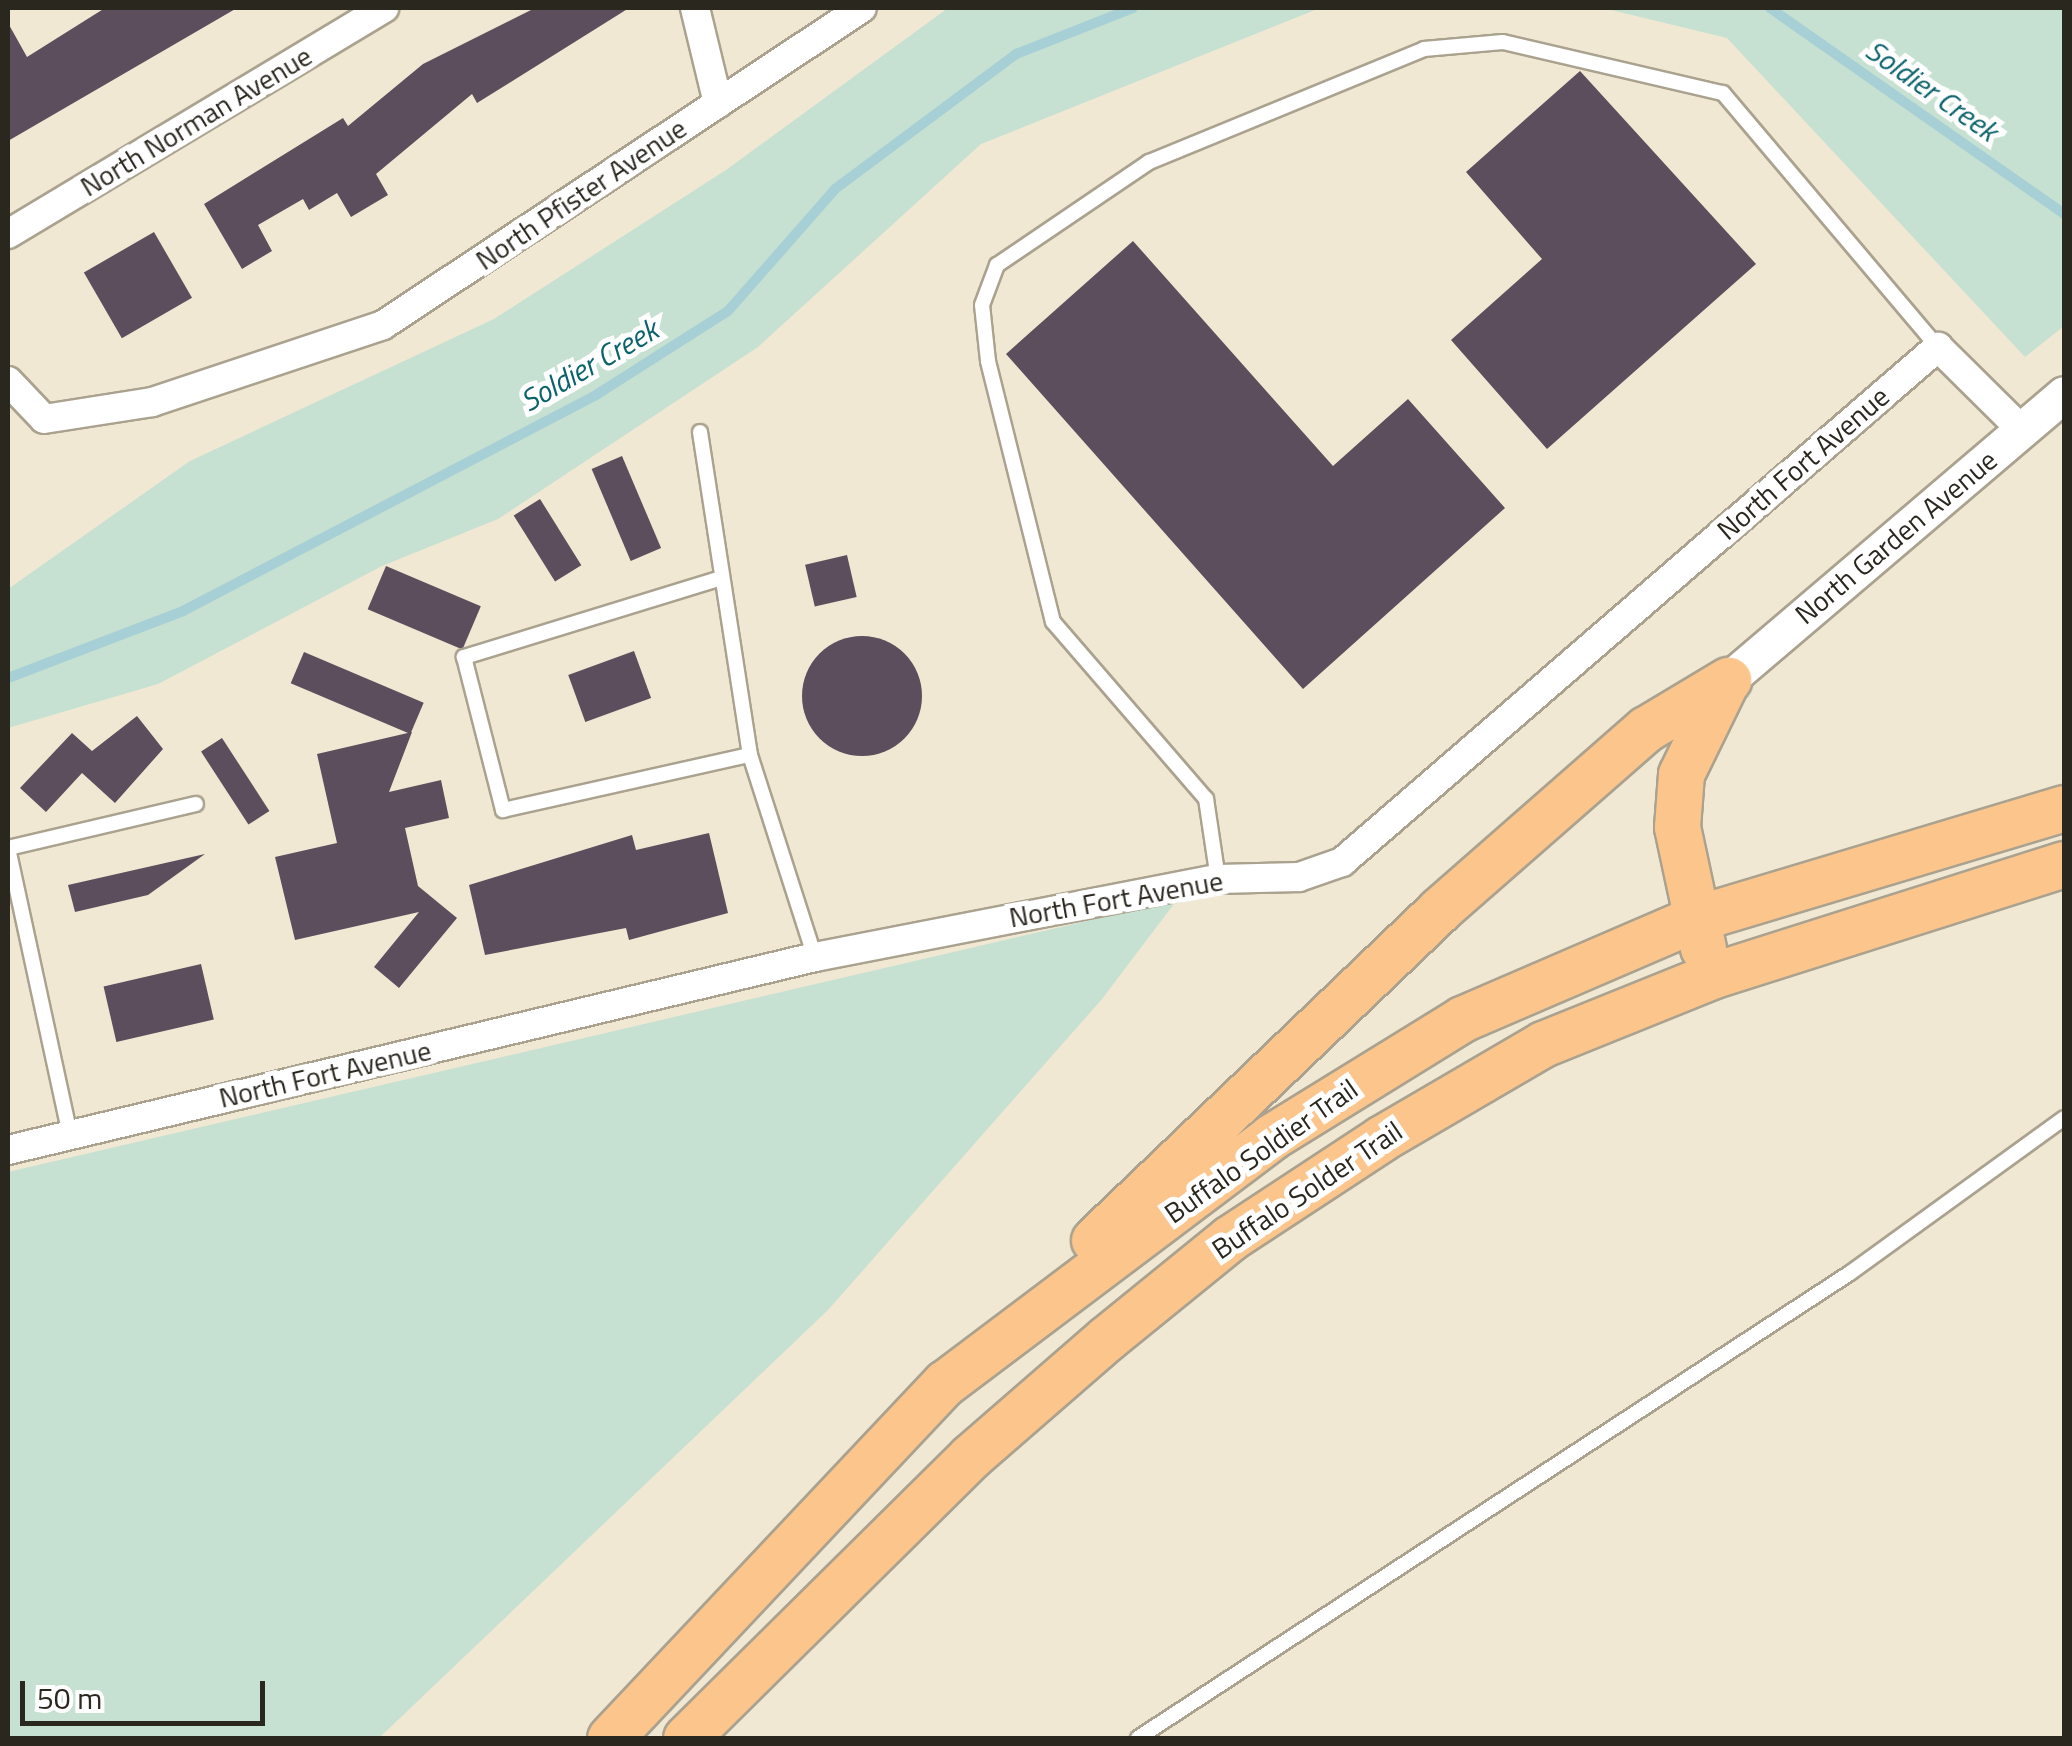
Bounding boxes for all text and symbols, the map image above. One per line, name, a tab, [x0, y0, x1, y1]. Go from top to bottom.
water label: Soldier Creek	[1859, 31, 2005, 149]
street label: North Norman Avenue	[74, 39, 318, 203]
street label: North Pfister Avenue	[469, 111, 693, 277]
water label: Soldier Creek	[514, 311, 664, 419]
street label: North Fort Avenue	[1710, 379, 1896, 547]
street label: North Garden Avenue	[1788, 443, 2004, 631]
street label: North Fort Avenue	[1006, 864, 1226, 934]
street label: North Fort Avenue	[216, 1033, 434, 1115]
street label: Buffalo Soldier Trail	[1158, 1072, 1364, 1230]
street label: Buffalo Solder Trail	[1206, 1114, 1408, 1266]
scale bar	[25, 1661, 270, 1723]
text: 50 m	[37, 1675, 102, 1721]

